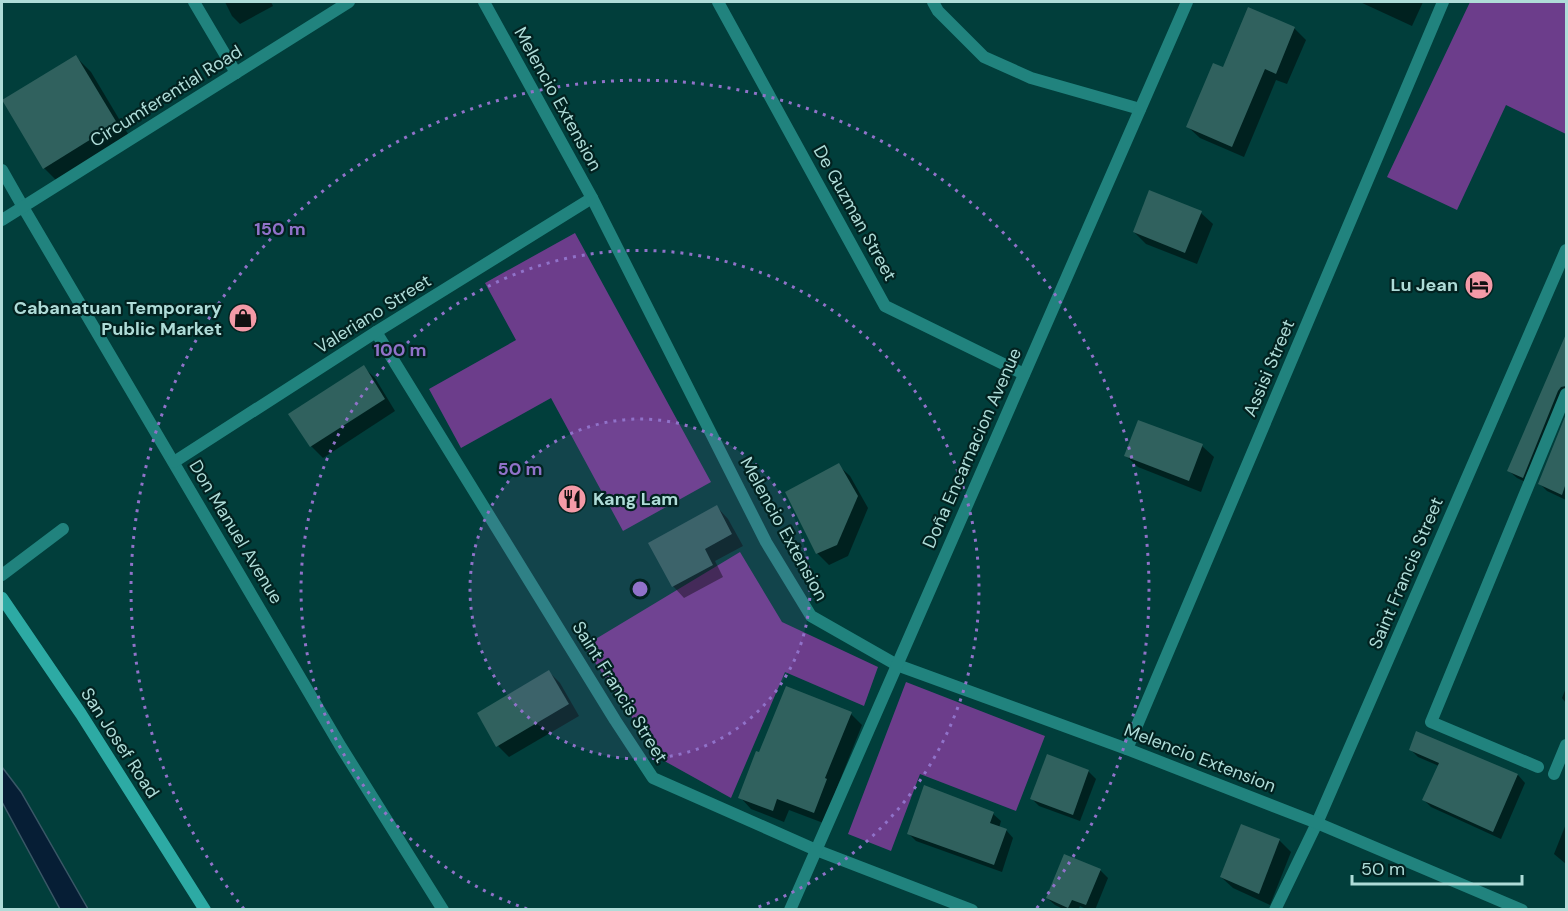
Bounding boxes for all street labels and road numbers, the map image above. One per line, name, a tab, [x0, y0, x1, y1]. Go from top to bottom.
street label: Melencio Extension	[509, 23, 607, 175]
street label: Circumferential Road	[85, 39, 247, 153]
street label: De Guzman Street	[808, 141, 902, 285]
street label: Valeriano Street	[310, 269, 436, 359]
street label: Assisi Street	[1238, 316, 1300, 420]
street label: Doña Encarnacion Avenue	[917, 344, 1027, 552]
street label: Melencio Extension	[735, 453, 833, 605]
street label: Don Manuel Avenue	[183, 456, 289, 608]
street label: Saint Francis Street	[1363, 493, 1449, 653]
street label: Saint Francis Street	[567, 617, 673, 767]
street label: San Josef Road	[75, 683, 165, 803]
street label: Melencio Extension	[1121, 718, 1279, 798]

